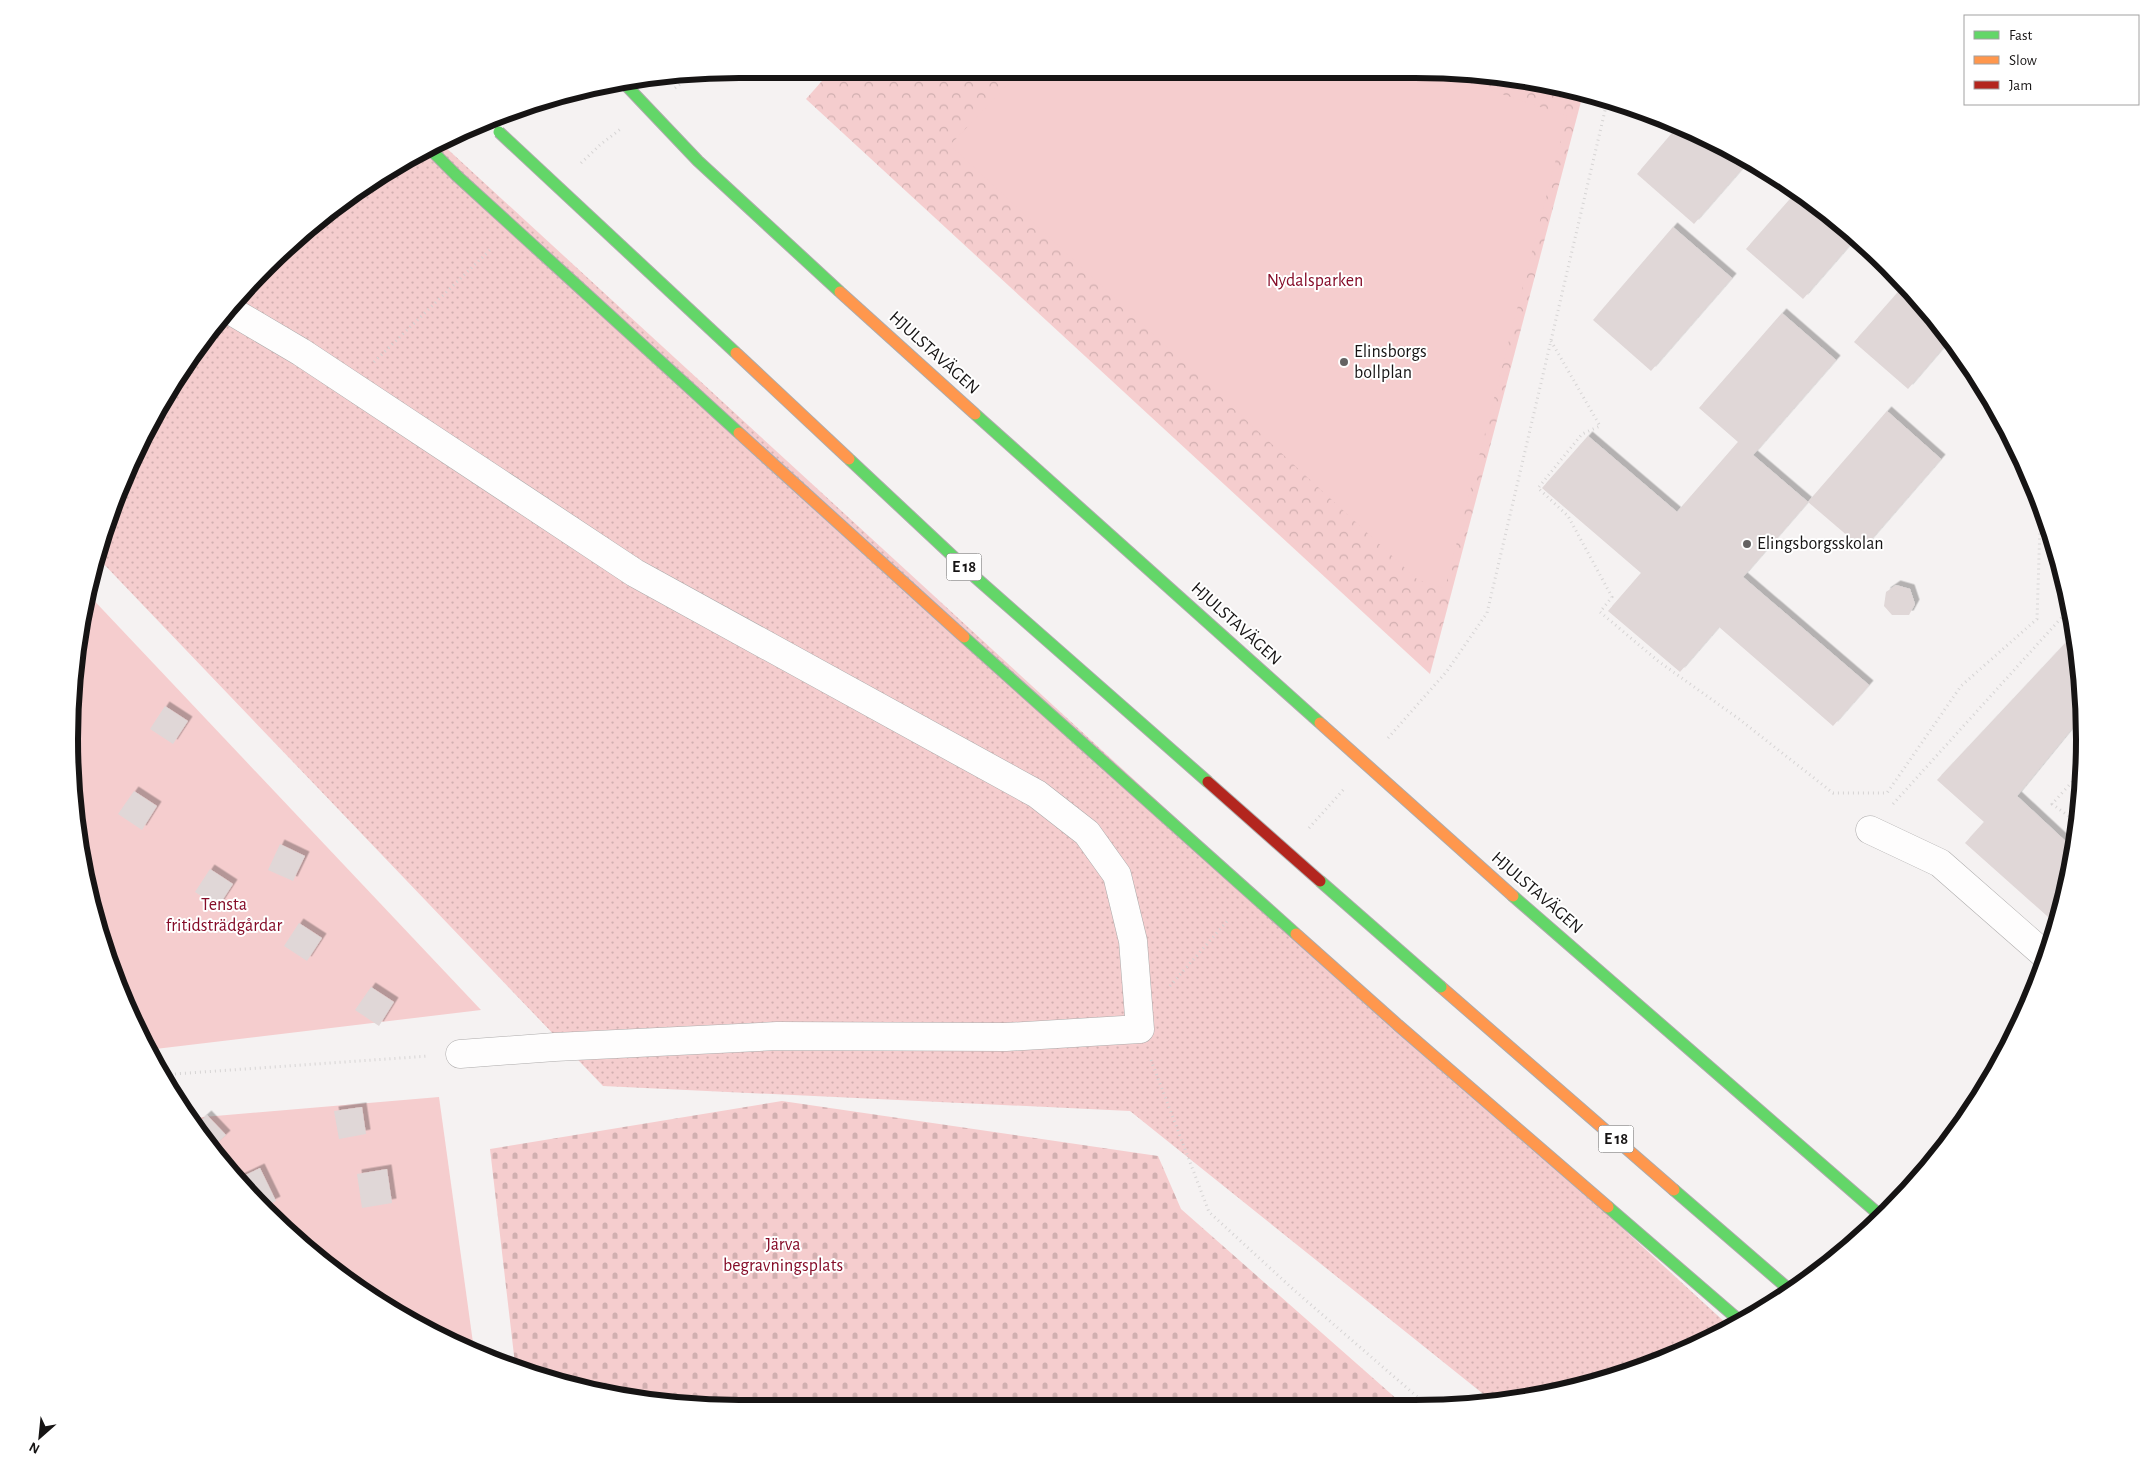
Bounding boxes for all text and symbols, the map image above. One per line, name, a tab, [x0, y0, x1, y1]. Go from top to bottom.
legend	[1964, 15, 2139, 105]
text: Fast	[2009, 28, 2033, 43]
text: Slow	[2009, 53, 2037, 68]
text: Jam	[2009, 78, 2032, 93]
park label: Nydalsparken	[1267, 272, 1363, 290]
street label: HJULSTAVÄGEN	[885, 307, 984, 398]
place label: Elinsborgs bollplan	[1354, 343, 1427, 382]
marker: Elinsborgs bollplan	[1338, 356, 1350, 368]
place label: Elingsborgsskolan	[1757, 535, 1884, 553]
marker: Elingsborgsskolan	[1741, 538, 1753, 550]
road number: E 18	[946, 554, 982, 580]
street label: HJULSTAVÄGEN	[1187, 578, 1286, 669]
street label: HJULSTAVÄGEN	[1488, 847, 1587, 937]
park label: Tensta fritidsträdgårdar	[166, 896, 282, 935]
road number: E 18	[1598, 1126, 1634, 1152]
park label: Järva begravningsplats	[723, 1236, 843, 1275]
north arrow	[15, 1412, 65, 1462]
text: N	[27, 1439, 42, 1456]

